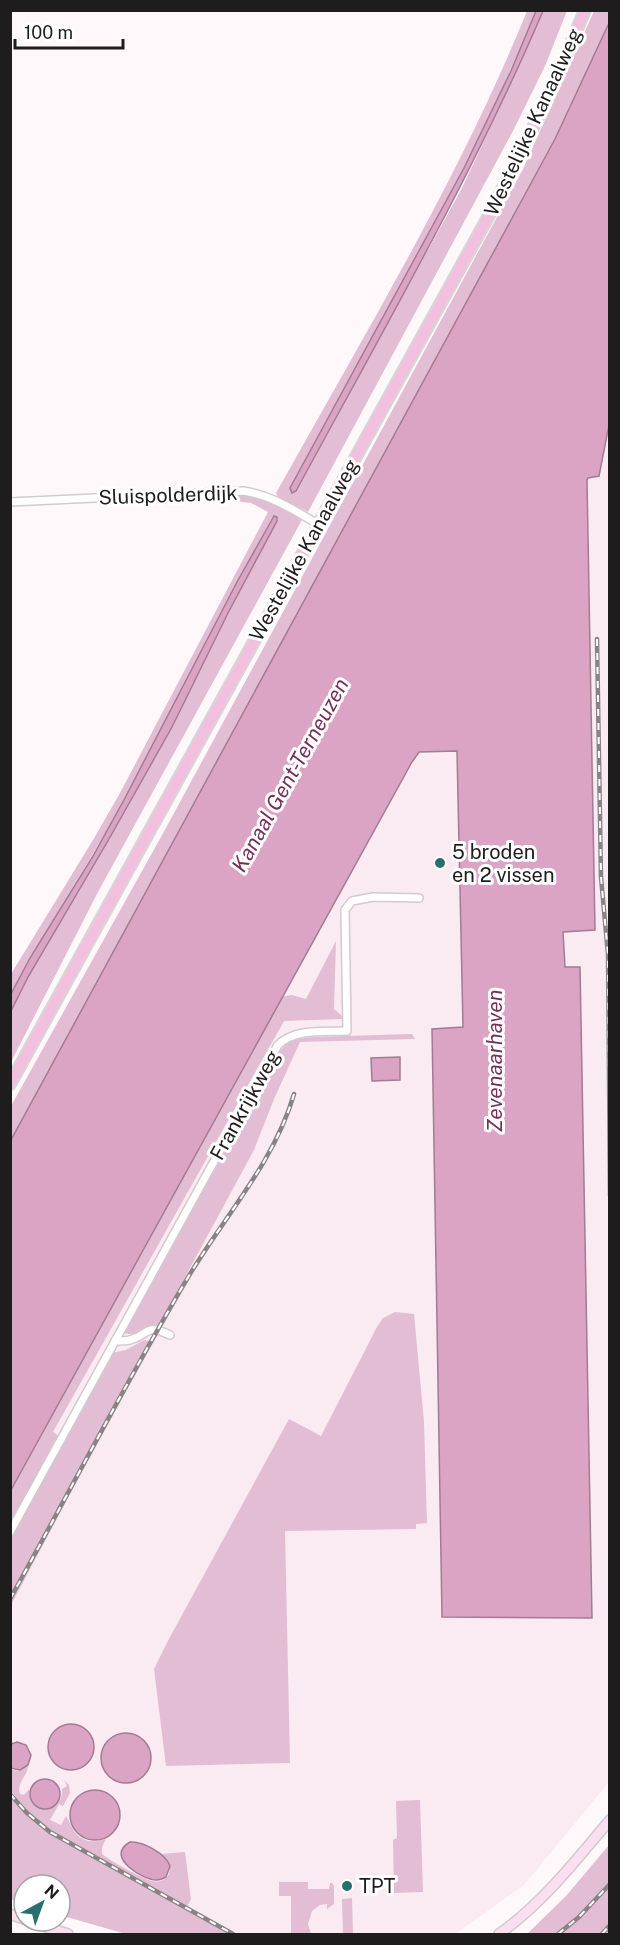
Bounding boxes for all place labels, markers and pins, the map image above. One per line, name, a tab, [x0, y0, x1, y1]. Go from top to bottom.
place label: 5 broden en 2 vissen	[452, 840, 555, 887]
marker: 5 broden en 2 vissen	[433, 856, 447, 870]
place label: TPT	[359, 1874, 396, 1898]
marker: TPT	[340, 1879, 354, 1893]

